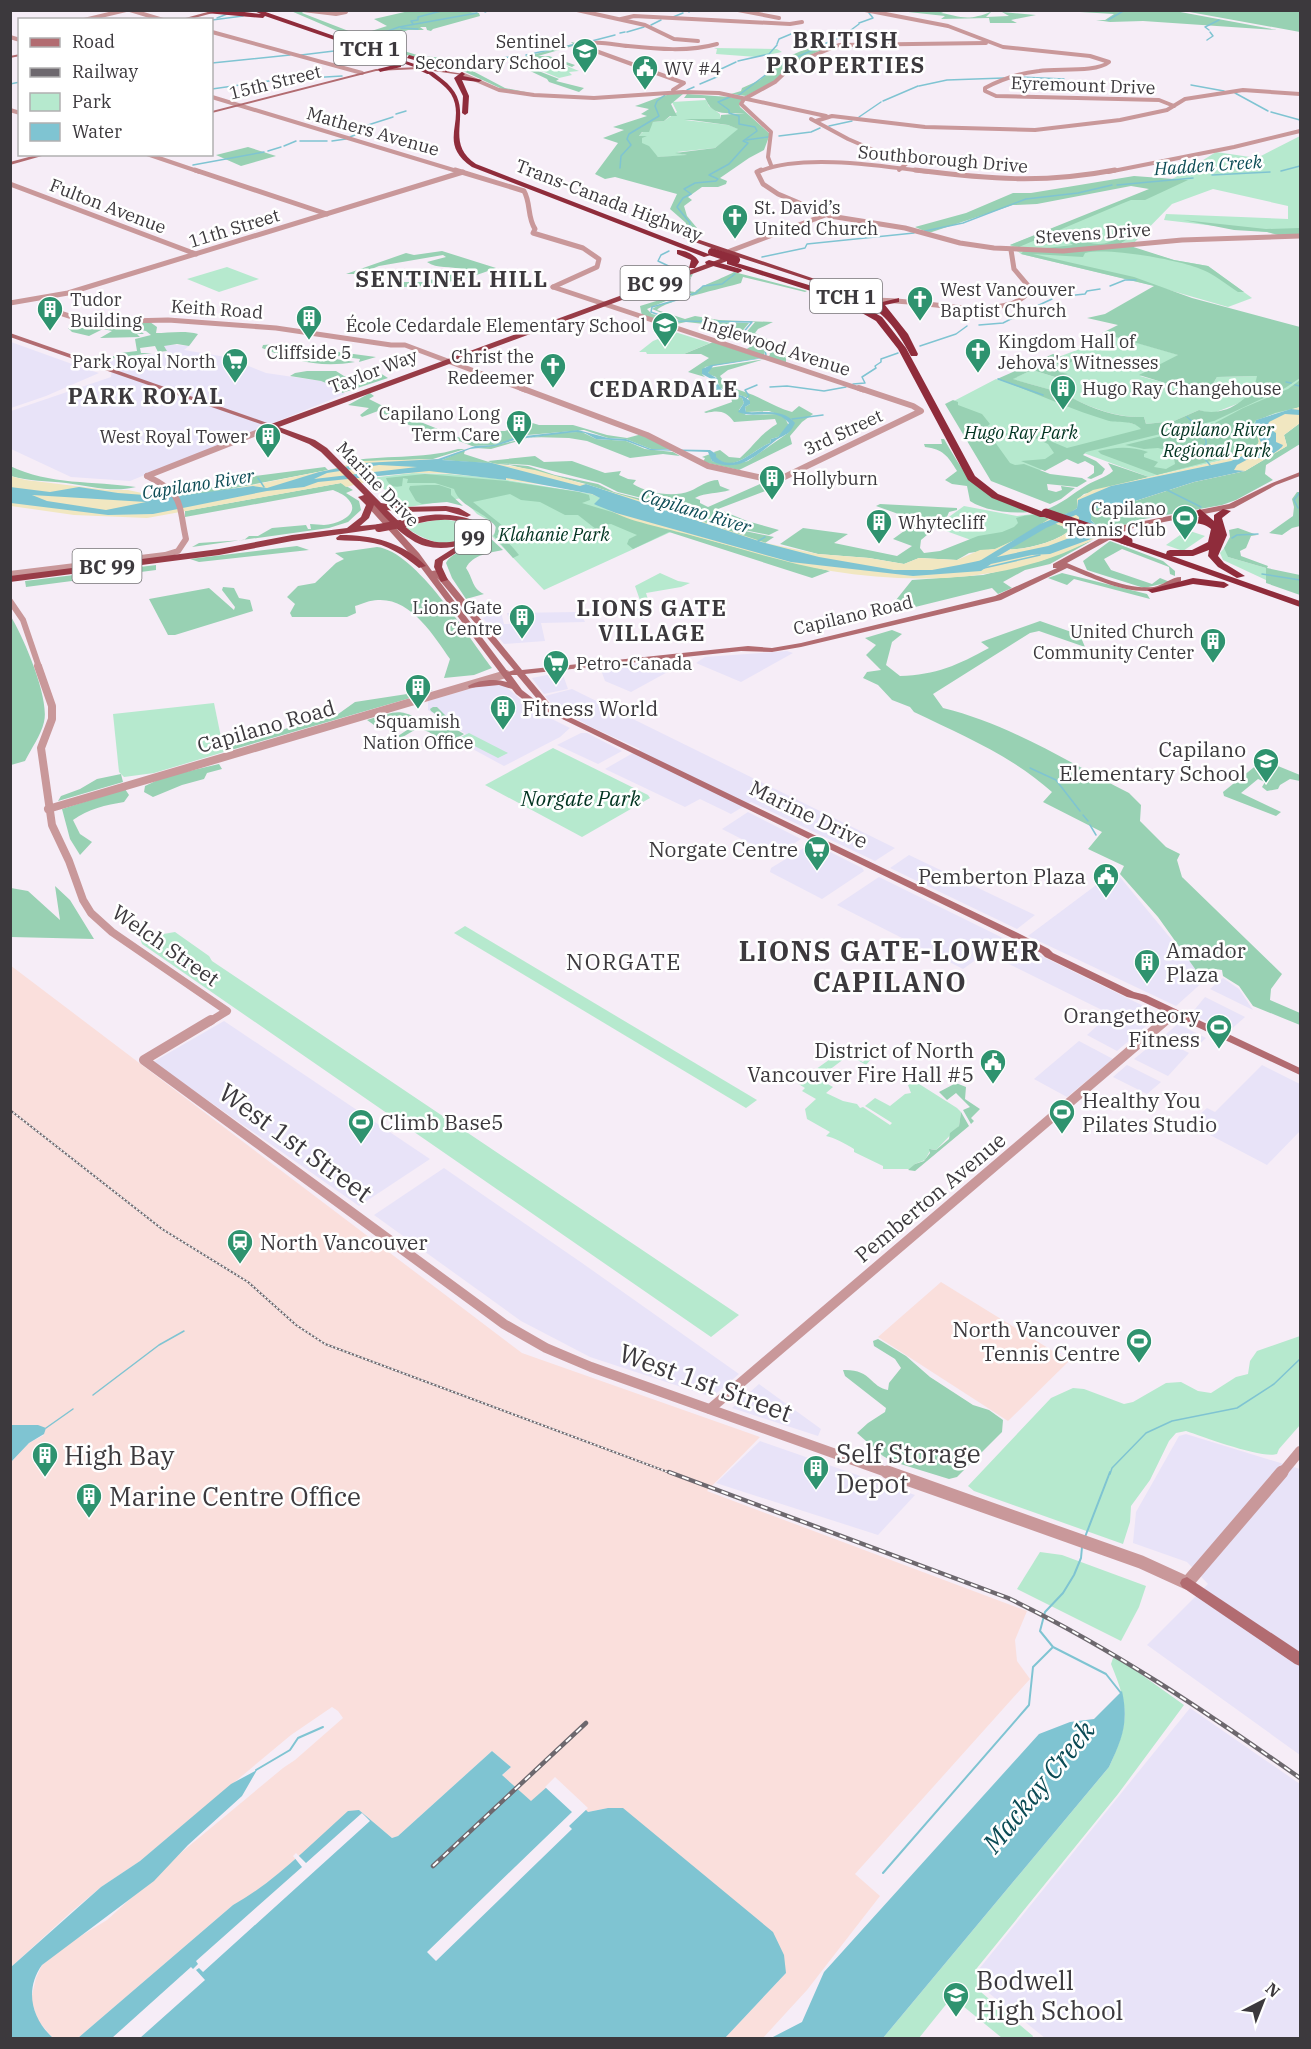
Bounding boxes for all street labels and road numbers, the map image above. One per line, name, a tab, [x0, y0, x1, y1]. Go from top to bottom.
road number: TCH 1	[334, 31, 406, 65]
street label: 15th Street	[227, 59, 323, 105]
street label: Eyremount Drive	[1010, 71, 1156, 99]
street label: Mathers Avenue	[304, 101, 442, 161]
street label: Southborough Drive	[857, 140, 1029, 178]
street label: Trans-Canada Highway	[512, 154, 706, 246]
street label: Fulton Avenue	[47, 173, 169, 239]
street label: 11th Street	[186, 203, 282, 253]
street label: Stevens Drive	[1035, 217, 1151, 249]
road number: BC 99	[620, 266, 690, 300]
road number: TCH 1	[810, 279, 882, 313]
street label: Keith Road	[170, 294, 264, 324]
street label: Inglewood Avenue	[699, 311, 853, 381]
street label: Taylor Way	[325, 343, 421, 399]
street label: 3rd Street	[800, 404, 886, 460]
street label: Marine Drive	[332, 436, 424, 532]
road number: 99	[455, 520, 491, 554]
road number: BC 99	[72, 549, 142, 583]
street label: Capilano Road	[791, 590, 915, 640]
street label: Capilano Road	[194, 693, 339, 759]
street label: Marine Drive	[745, 773, 873, 855]
street label: Welch Street	[107, 898, 225, 992]
street label: West 1st Street	[212, 1075, 380, 1209]
street label: Pemberton Avenue	[849, 1126, 1011, 1268]
street label: West 1st Street	[615, 1335, 797, 1429]

